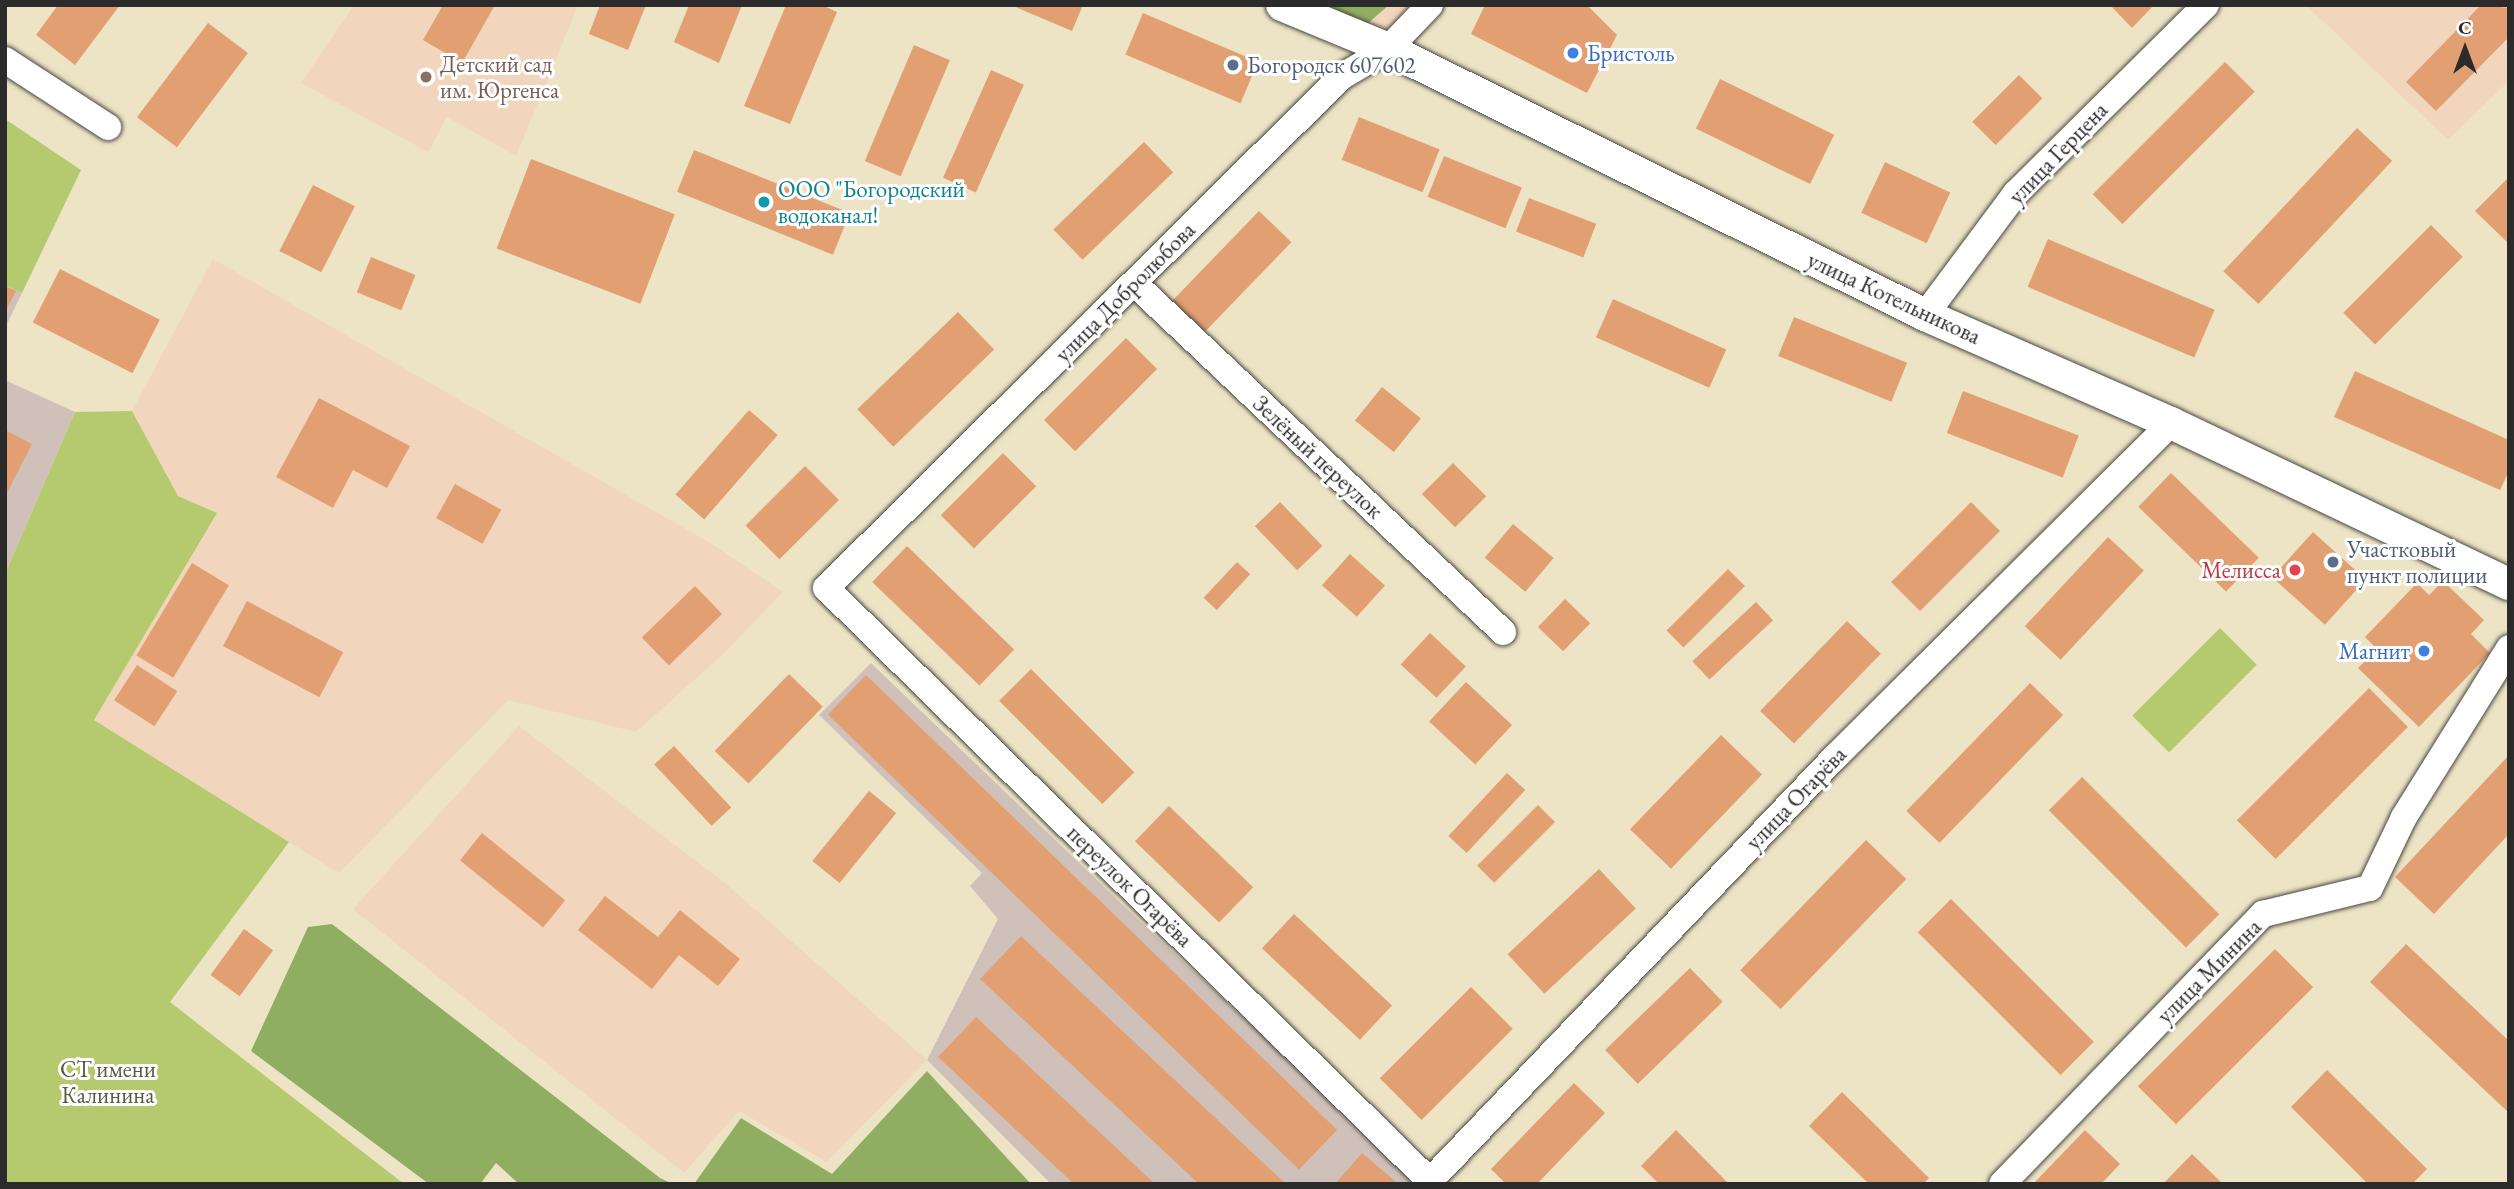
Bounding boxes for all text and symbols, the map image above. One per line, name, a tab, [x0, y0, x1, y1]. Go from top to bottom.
north arrow	[2430, 14, 2500, 84]
text: С	[2458, 15, 2472, 40]
place label: Бристоль	[1587, 39, 1675, 67]
marker: Бристоль	[1565, 45, 1581, 61]
place label: Детский сад им. Юргенса	[440, 50, 559, 104]
place label: Богородск 607602	[1247, 51, 1415, 79]
marker: Богородск 607602	[1225, 57, 1241, 73]
marker: Детский сад им. Юргенса	[418, 69, 434, 85]
street label: улица Герцена	[2003, 96, 2113, 210]
place label: ООО "Богородский водоканал!	[778, 175, 965, 229]
marker: ООО "Богородский водоканал!	[756, 194, 772, 210]
street label: улица Добролюбова	[1049, 216, 1201, 368]
street label: улица Котельникова	[1803, 246, 1985, 350]
street label: Зелёный переулок	[1247, 390, 1389, 524]
place label: Участковый пункт полиции	[2347, 535, 2487, 589]
marker: Участковый пункт полиции	[2325, 554, 2341, 570]
place label: Мелисса	[2201, 556, 2281, 584]
marker: Мелисса	[2287, 562, 2303, 578]
place label: Магнит	[2339, 637, 2410, 665]
marker: Магнит	[2416, 643, 2432, 659]
street label: улица Огарёва	[1740, 741, 1852, 855]
street label: переулок Огарёва	[1062, 819, 1198, 953]
street label: улица Минина	[2151, 913, 2267, 1029]
park label: СТ имени Калинина	[60, 1055, 156, 1109]

